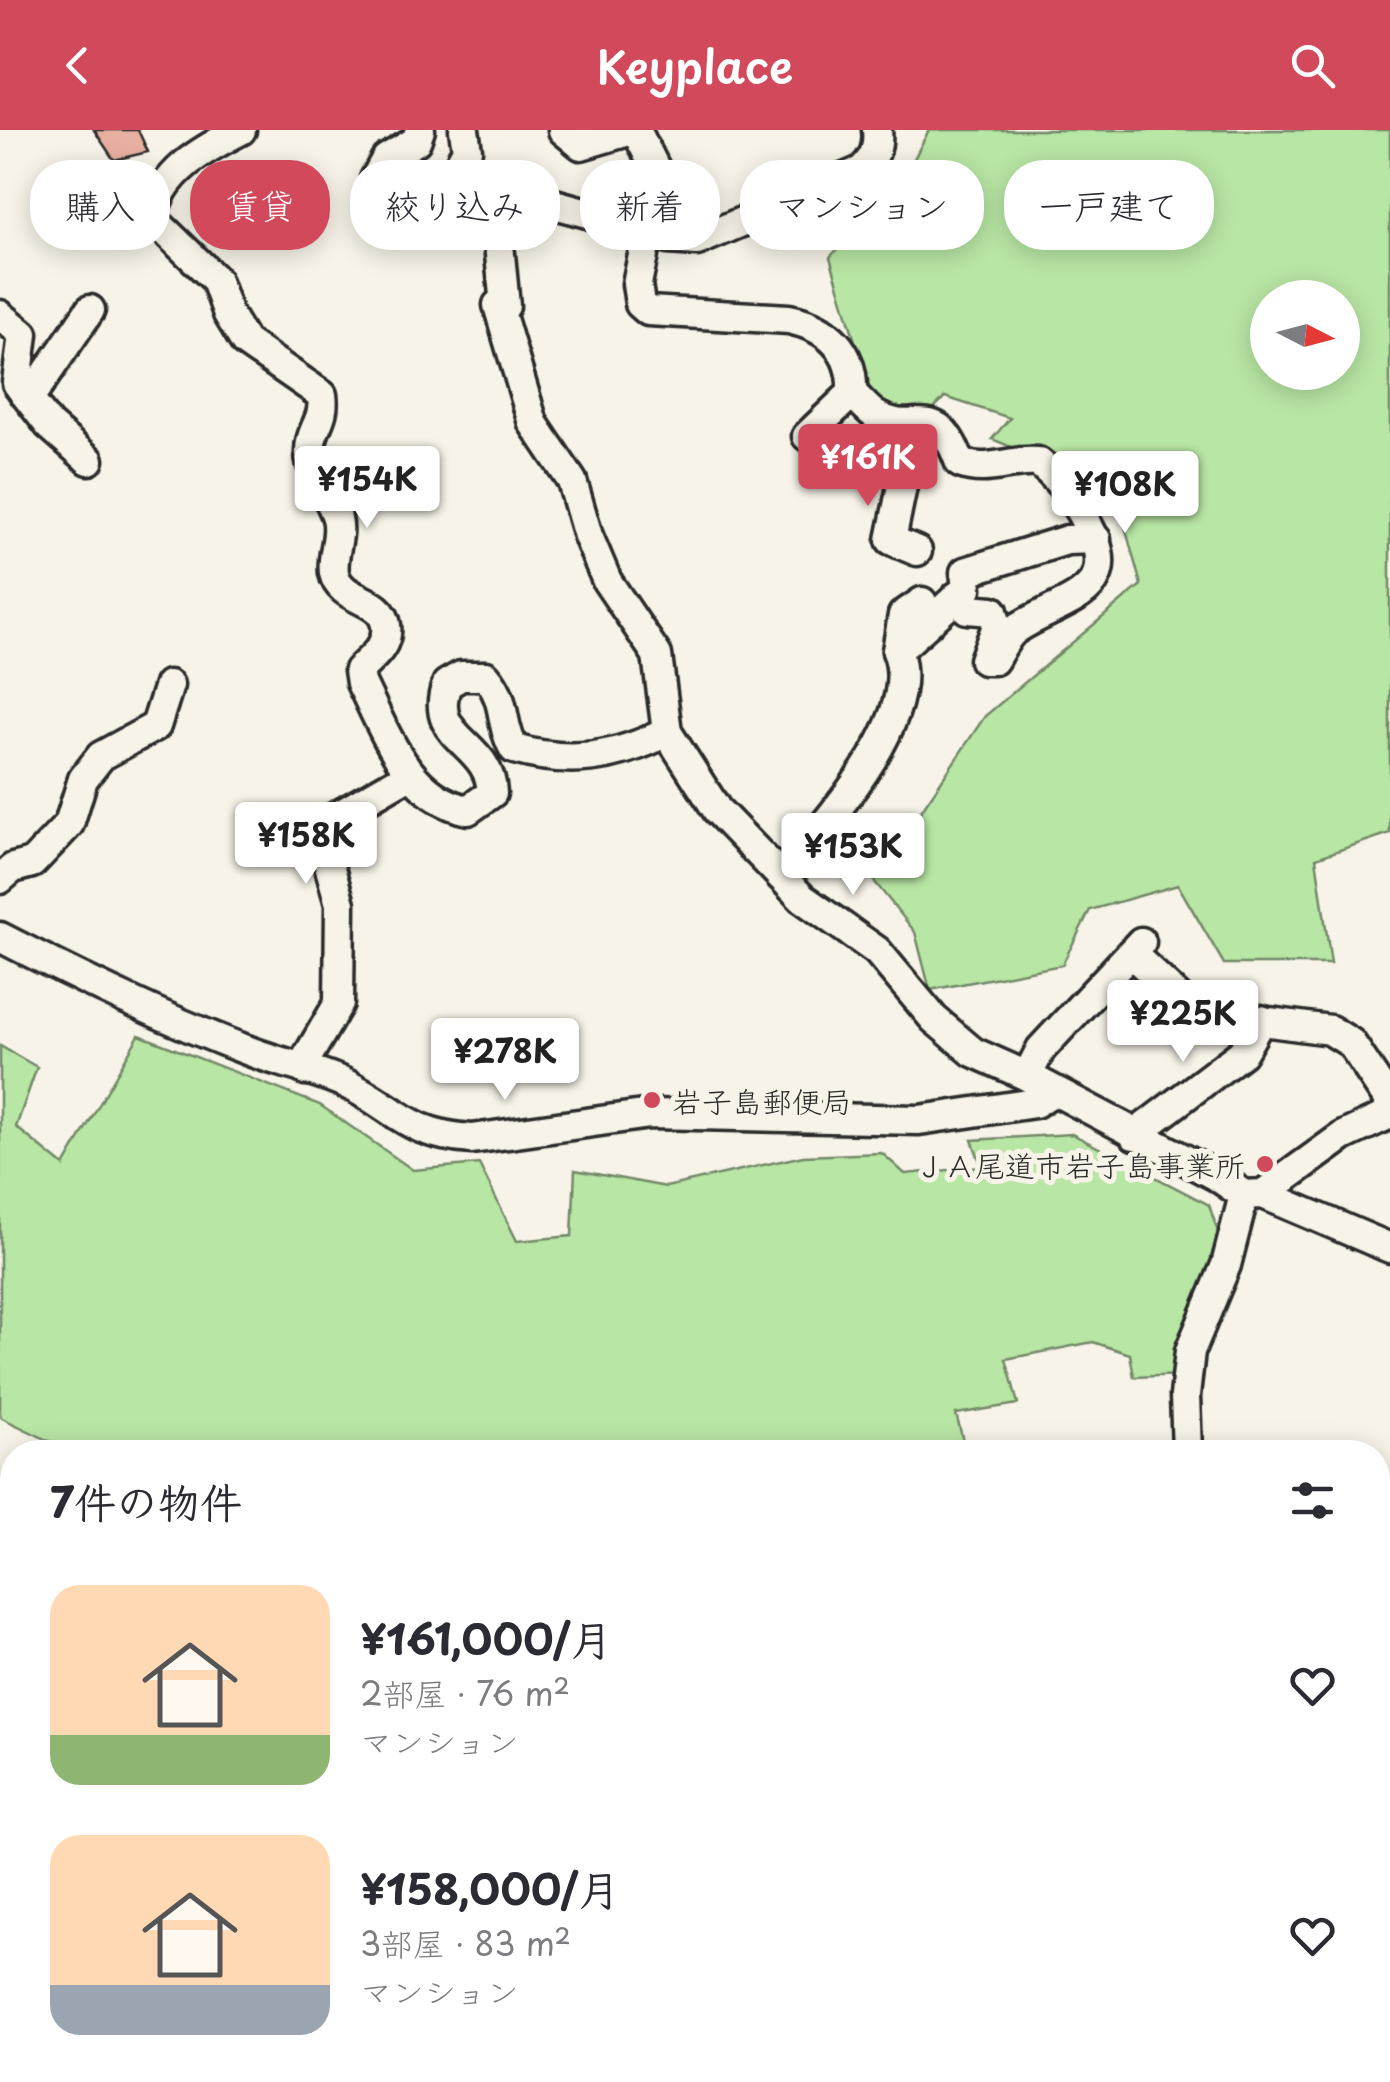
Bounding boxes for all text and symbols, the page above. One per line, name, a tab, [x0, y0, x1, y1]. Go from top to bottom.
text: Keyplace	[597, 31, 793, 99]
icon: back	[50, 38, 105, 93]
icon: search	[1285, 38, 1340, 93]
chip: 購入	[30, 160, 170, 250]
chip: 賃貸	[190, 160, 330, 250]
chip: 絞り込み	[350, 160, 560, 250]
chip: 新着	[580, 160, 720, 250]
chip: マンション	[740, 160, 984, 250]
chip: 一戸建て	[1004, 160, 1214, 250]
north arrow	[1250, 280, 1360, 390]
map controls	[1250, 280, 1360, 390]
pin: ¥161K	[798, 424, 938, 509]
text: ¥161K	[820, 432, 916, 480]
pin: ¥154K	[297, 446, 437, 531]
pin: ¥108K	[1055, 451, 1195, 536]
text: ¥154K	[317, 454, 417, 502]
text: ¥108K	[1074, 459, 1176, 507]
pin: ¥158K	[236, 802, 376, 887]
text: ¥158K	[257, 810, 355, 858]
pin: ¥153K	[783, 813, 923, 898]
text: ¥153K	[803, 821, 903, 869]
pin: ¥225K	[1113, 980, 1253, 1065]
text: ¥225K	[1129, 988, 1237, 1036]
pin: ¥278K	[435, 1018, 575, 1103]
text: ¥278K	[453, 1026, 557, 1074]
place label: 岩子島郵便局	[672, 1078, 852, 1123]
marker: 岩子島郵便局	[641, 1089, 663, 1111]
place label: ＪＡ尾道市岩子島事業所	[915, 1142, 1245, 1187]
marker: ＪＡ尾道市岩子島事業所	[1254, 1153, 1276, 1175]
text: 7件の物件	[50, 1469, 242, 1532]
icon: filters	[1285, 1473, 1340, 1528]
text: ¥161,000/月	[360, 1606, 612, 1669]
icon: home	[130, 1625, 250, 1745]
icon: heart	[1285, 1658, 1340, 1713]
text: 2部屋 · 76 m²	[360, 1669, 570, 1717]
text: マンション	[360, 1717, 519, 1765]
text: ¥158,000/月	[360, 1856, 620, 1919]
icon: home	[130, 1875, 250, 1995]
icon: heart	[1285, 1908, 1340, 1963]
text: 3部屋 · 83 m²	[360, 1919, 571, 1967]
text: マンション	[360, 1967, 519, 2015]

